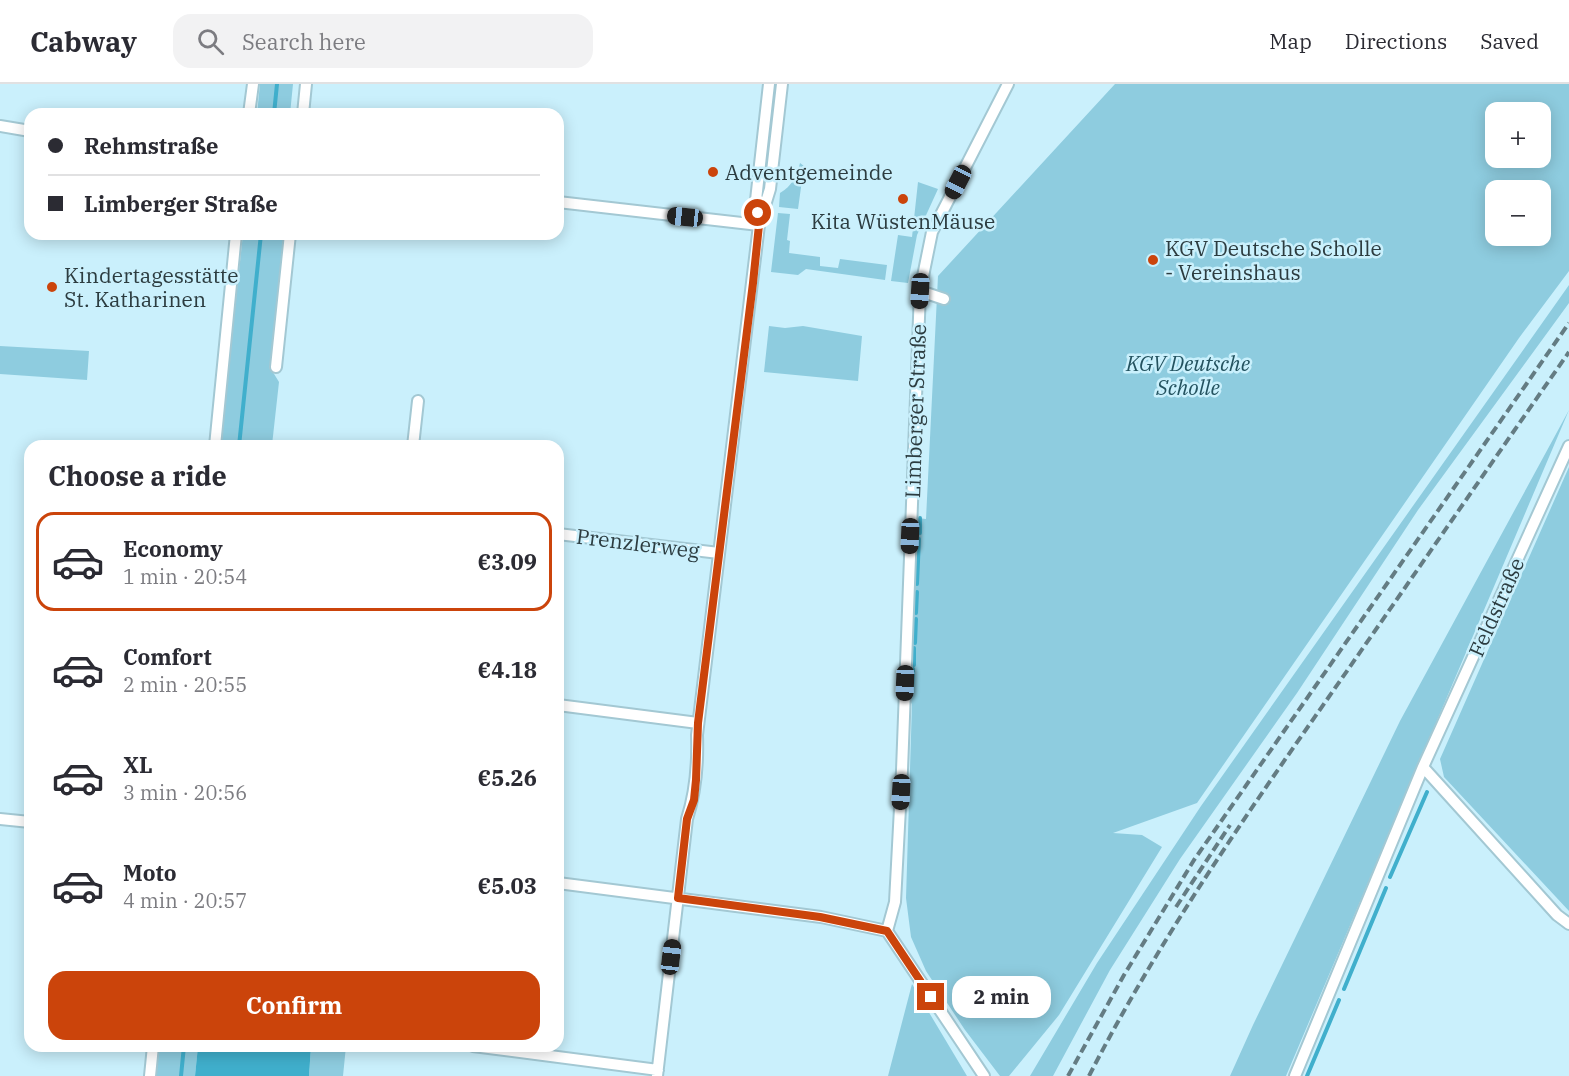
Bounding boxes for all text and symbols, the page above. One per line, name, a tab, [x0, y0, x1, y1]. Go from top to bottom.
search box	[173, 14, 593, 68]
text: Cabway	[30, 23, 137, 60]
icon: search	[194, 25, 227, 58]
text: Search here	[242, 27, 366, 56]
text: Map	[1269, 27, 1312, 55]
text: Directions	[1345, 27, 1447, 55]
text: Saved	[1480, 27, 1539, 55]
map controls	[1485, 102, 1551, 246]
button: +	[1485, 102, 1551, 168]
text: Rehmstraße	[84, 131, 219, 160]
place label: Adventgemeinde	[725, 158, 893, 186]
car	[942, 162, 974, 202]
marker: Adventgemeinde	[706, 165, 720, 179]
button: −	[1485, 180, 1551, 246]
text: Limberger Straße	[84, 189, 278, 218]
marker: Kita WüstenMäuse	[896, 192, 910, 206]
route start	[744, 199, 771, 226]
car	[666, 206, 704, 228]
place label: Kita WüstenMäuse	[811, 207, 995, 235]
place label: KGV Deutsche Scholle - Vereinshaus	[1165, 234, 1382, 286]
marker: KGV Deutsche Scholle - Vereinshaus	[1146, 253, 1160, 267]
place label: Kindertagesstätte St. Katharinen	[64, 261, 239, 313]
car	[910, 273, 930, 309]
marker: Kindertagesstätte St. Katharinen	[45, 280, 59, 294]
street label: Limberger Straße	[898, 323, 932, 499]
park label: KGV Deutsche Scholle	[1125, 349, 1251, 401]
text: Choose a ride	[48, 458, 227, 493]
car	[900, 518, 920, 554]
street label: Prenzlerweg	[575, 522, 702, 565]
text: Economy	[123, 534, 223, 563]
icon: car	[51, 535, 105, 589]
text: €3.09	[478, 547, 537, 576]
street label: Feldstraße	[1462, 553, 1530, 661]
text: 1 min · 20:54	[123, 563, 247, 590]
text: Comfort	[123, 642, 212, 671]
icon: car	[51, 643, 105, 697]
text: €4.18	[478, 655, 537, 684]
car	[895, 665, 915, 701]
text: 2 min · 20:55	[123, 671, 247, 698]
text: XL	[123, 750, 153, 779]
icon: car	[51, 751, 105, 805]
text: €5.26	[478, 763, 537, 792]
car	[891, 774, 911, 810]
text: 3 min · 20:56	[123, 779, 247, 806]
text: Moto	[123, 858, 177, 887]
icon: car	[51, 859, 105, 913]
text: €5.03	[478, 871, 537, 900]
text: 4 min · 20:57	[123, 887, 247, 914]
car	[660, 938, 682, 976]
button: Confirm	[48, 971, 540, 1040]
callout: 2 min	[952, 976, 1051, 1018]
route end	[917, 983, 944, 1010]
text: 2 min	[974, 983, 1030, 1010]

